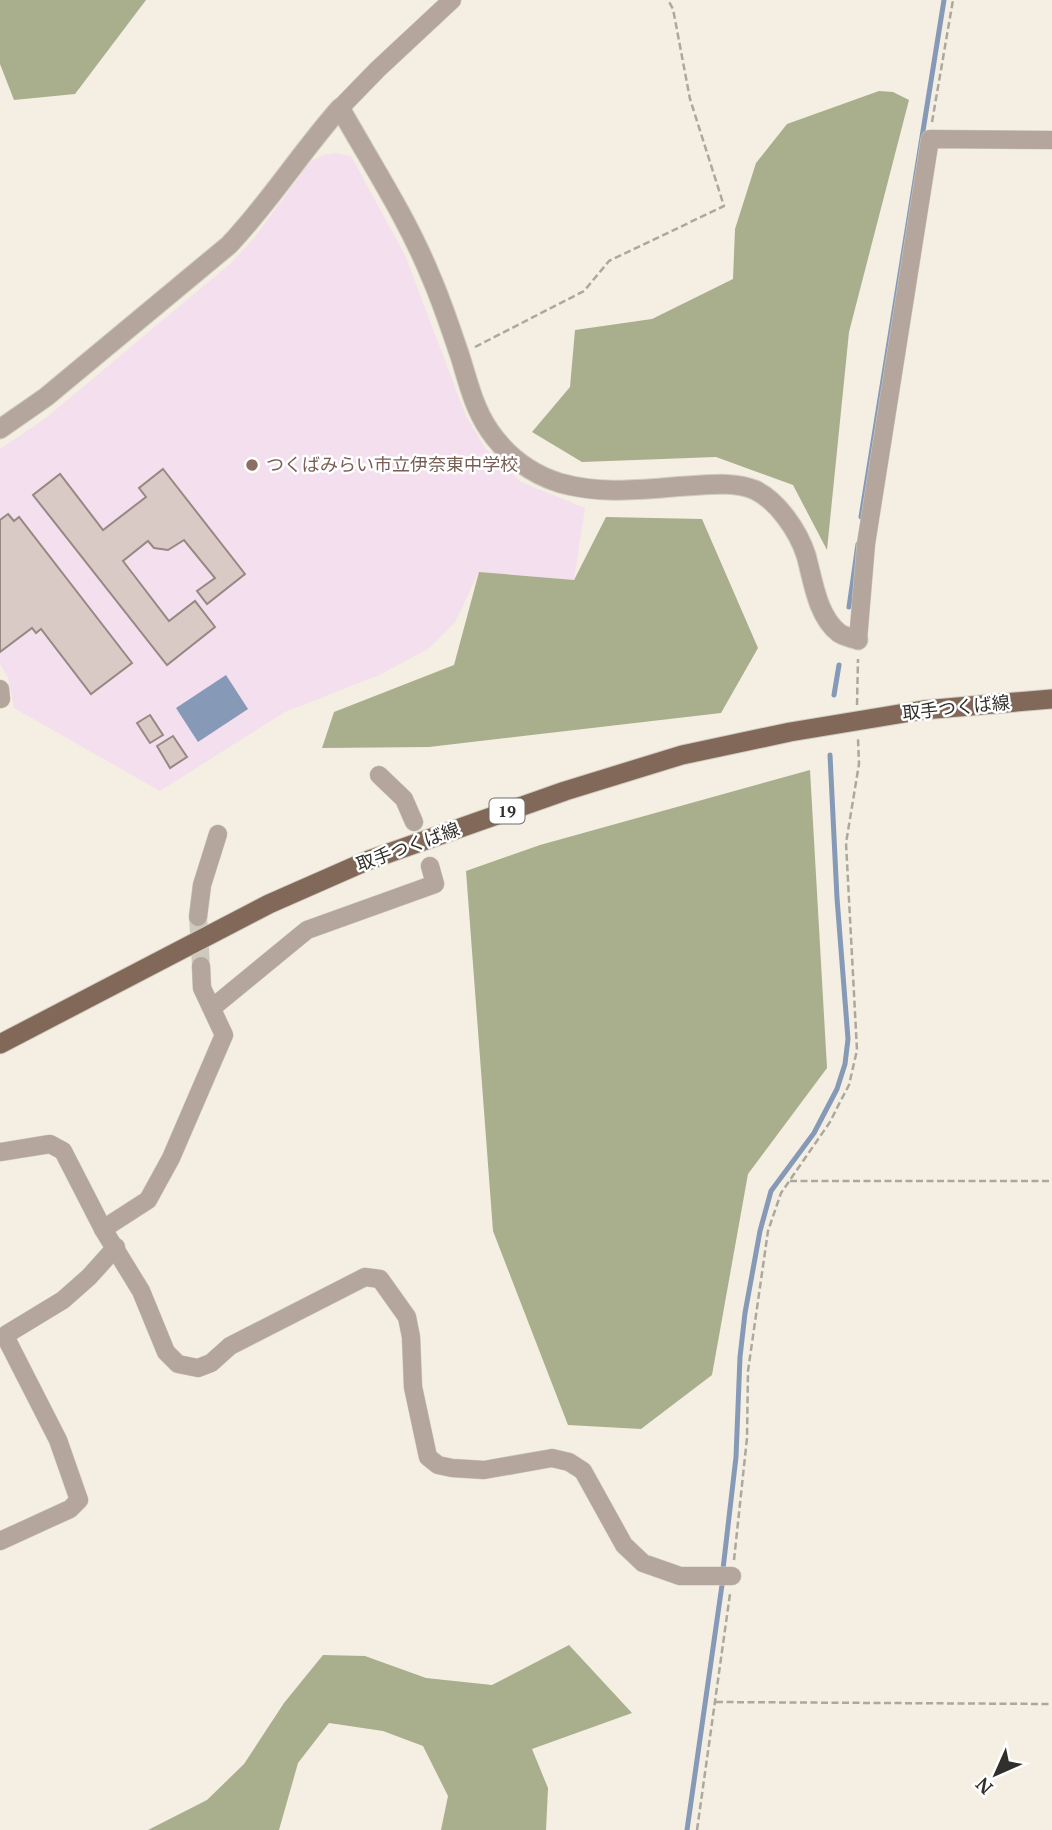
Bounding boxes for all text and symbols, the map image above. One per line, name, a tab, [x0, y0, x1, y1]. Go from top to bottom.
place label: つくばみらい市立伊奈東中学校	[266, 452, 518, 476]
marker: つくばみらい市立伊奈東中学校	[244, 457, 260, 473]
street label: 取手つくば線	[901, 689, 1011, 725]
road number: 19	[490, 798, 524, 824]
street label: 取手つくば線	[353, 816, 463, 876]
north arrow	[961, 1739, 1031, 1809]
text: N	[969, 1772, 998, 1800]

